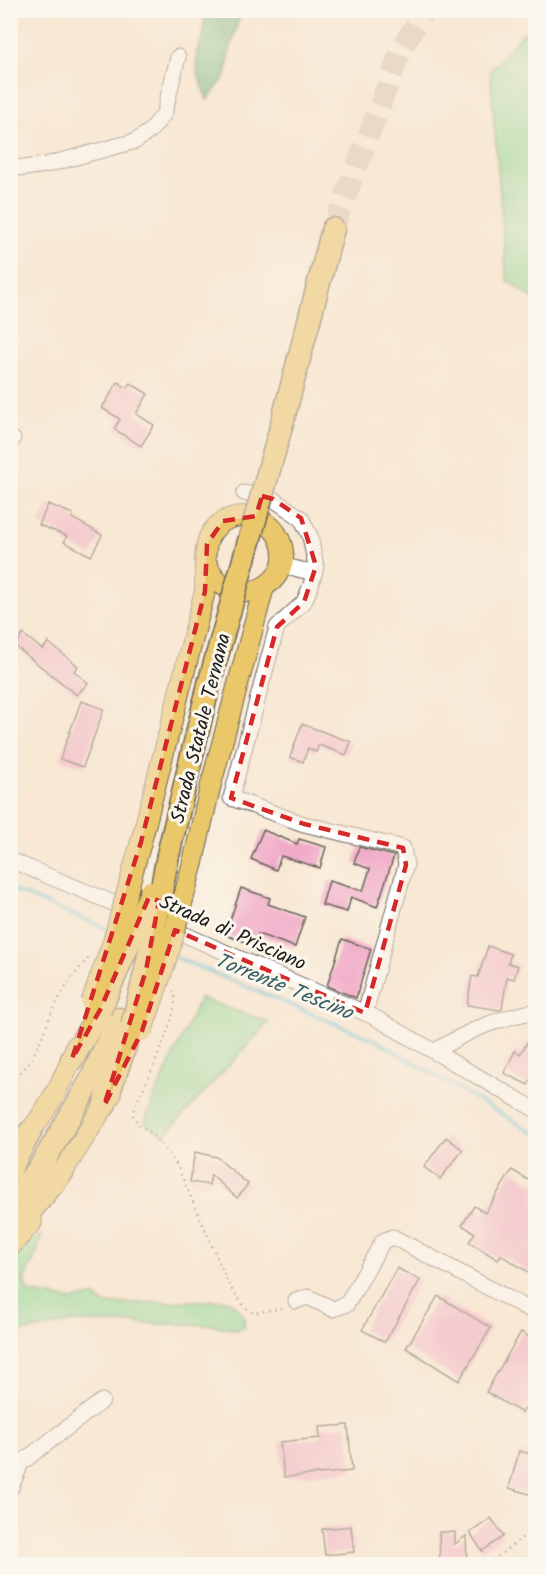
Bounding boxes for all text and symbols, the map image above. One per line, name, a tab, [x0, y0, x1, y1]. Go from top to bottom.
street label: Strada Statale Ternana	[163, 630, 241, 827]
street label: Strada di Prisciano	[153, 887, 311, 981]
water label: Torrente Tescino	[210, 945, 359, 1031]

